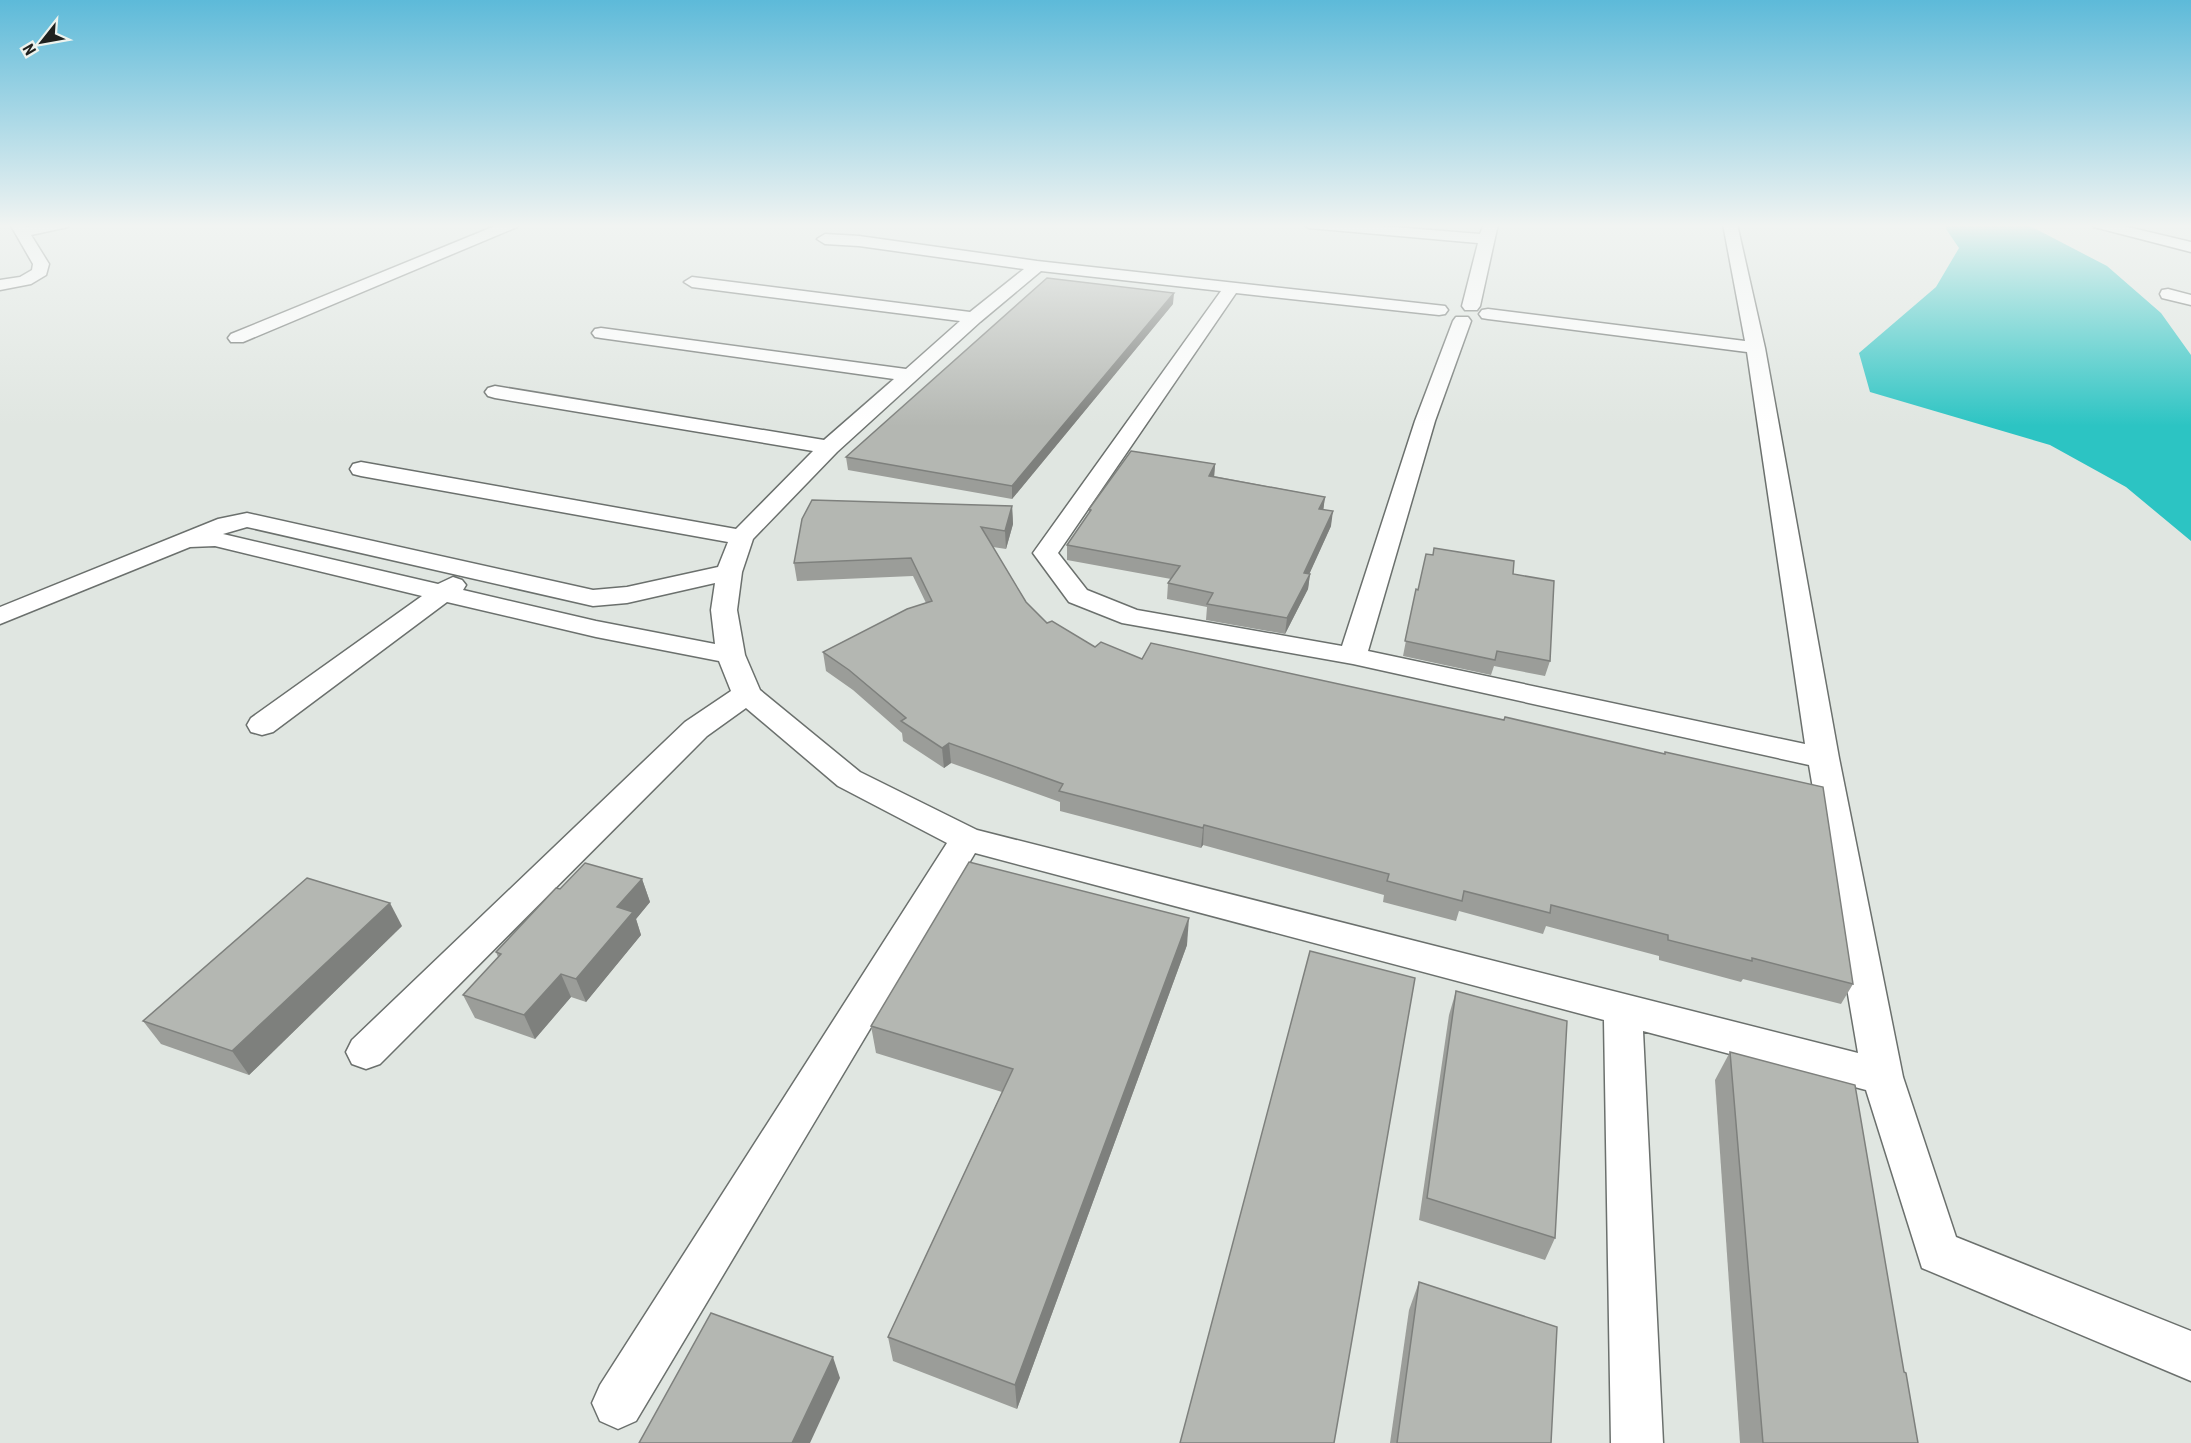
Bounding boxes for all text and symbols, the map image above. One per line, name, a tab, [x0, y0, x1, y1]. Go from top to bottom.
north arrow	[12, 12, 72, 72]
text: N	[19, 40, 40, 59]

